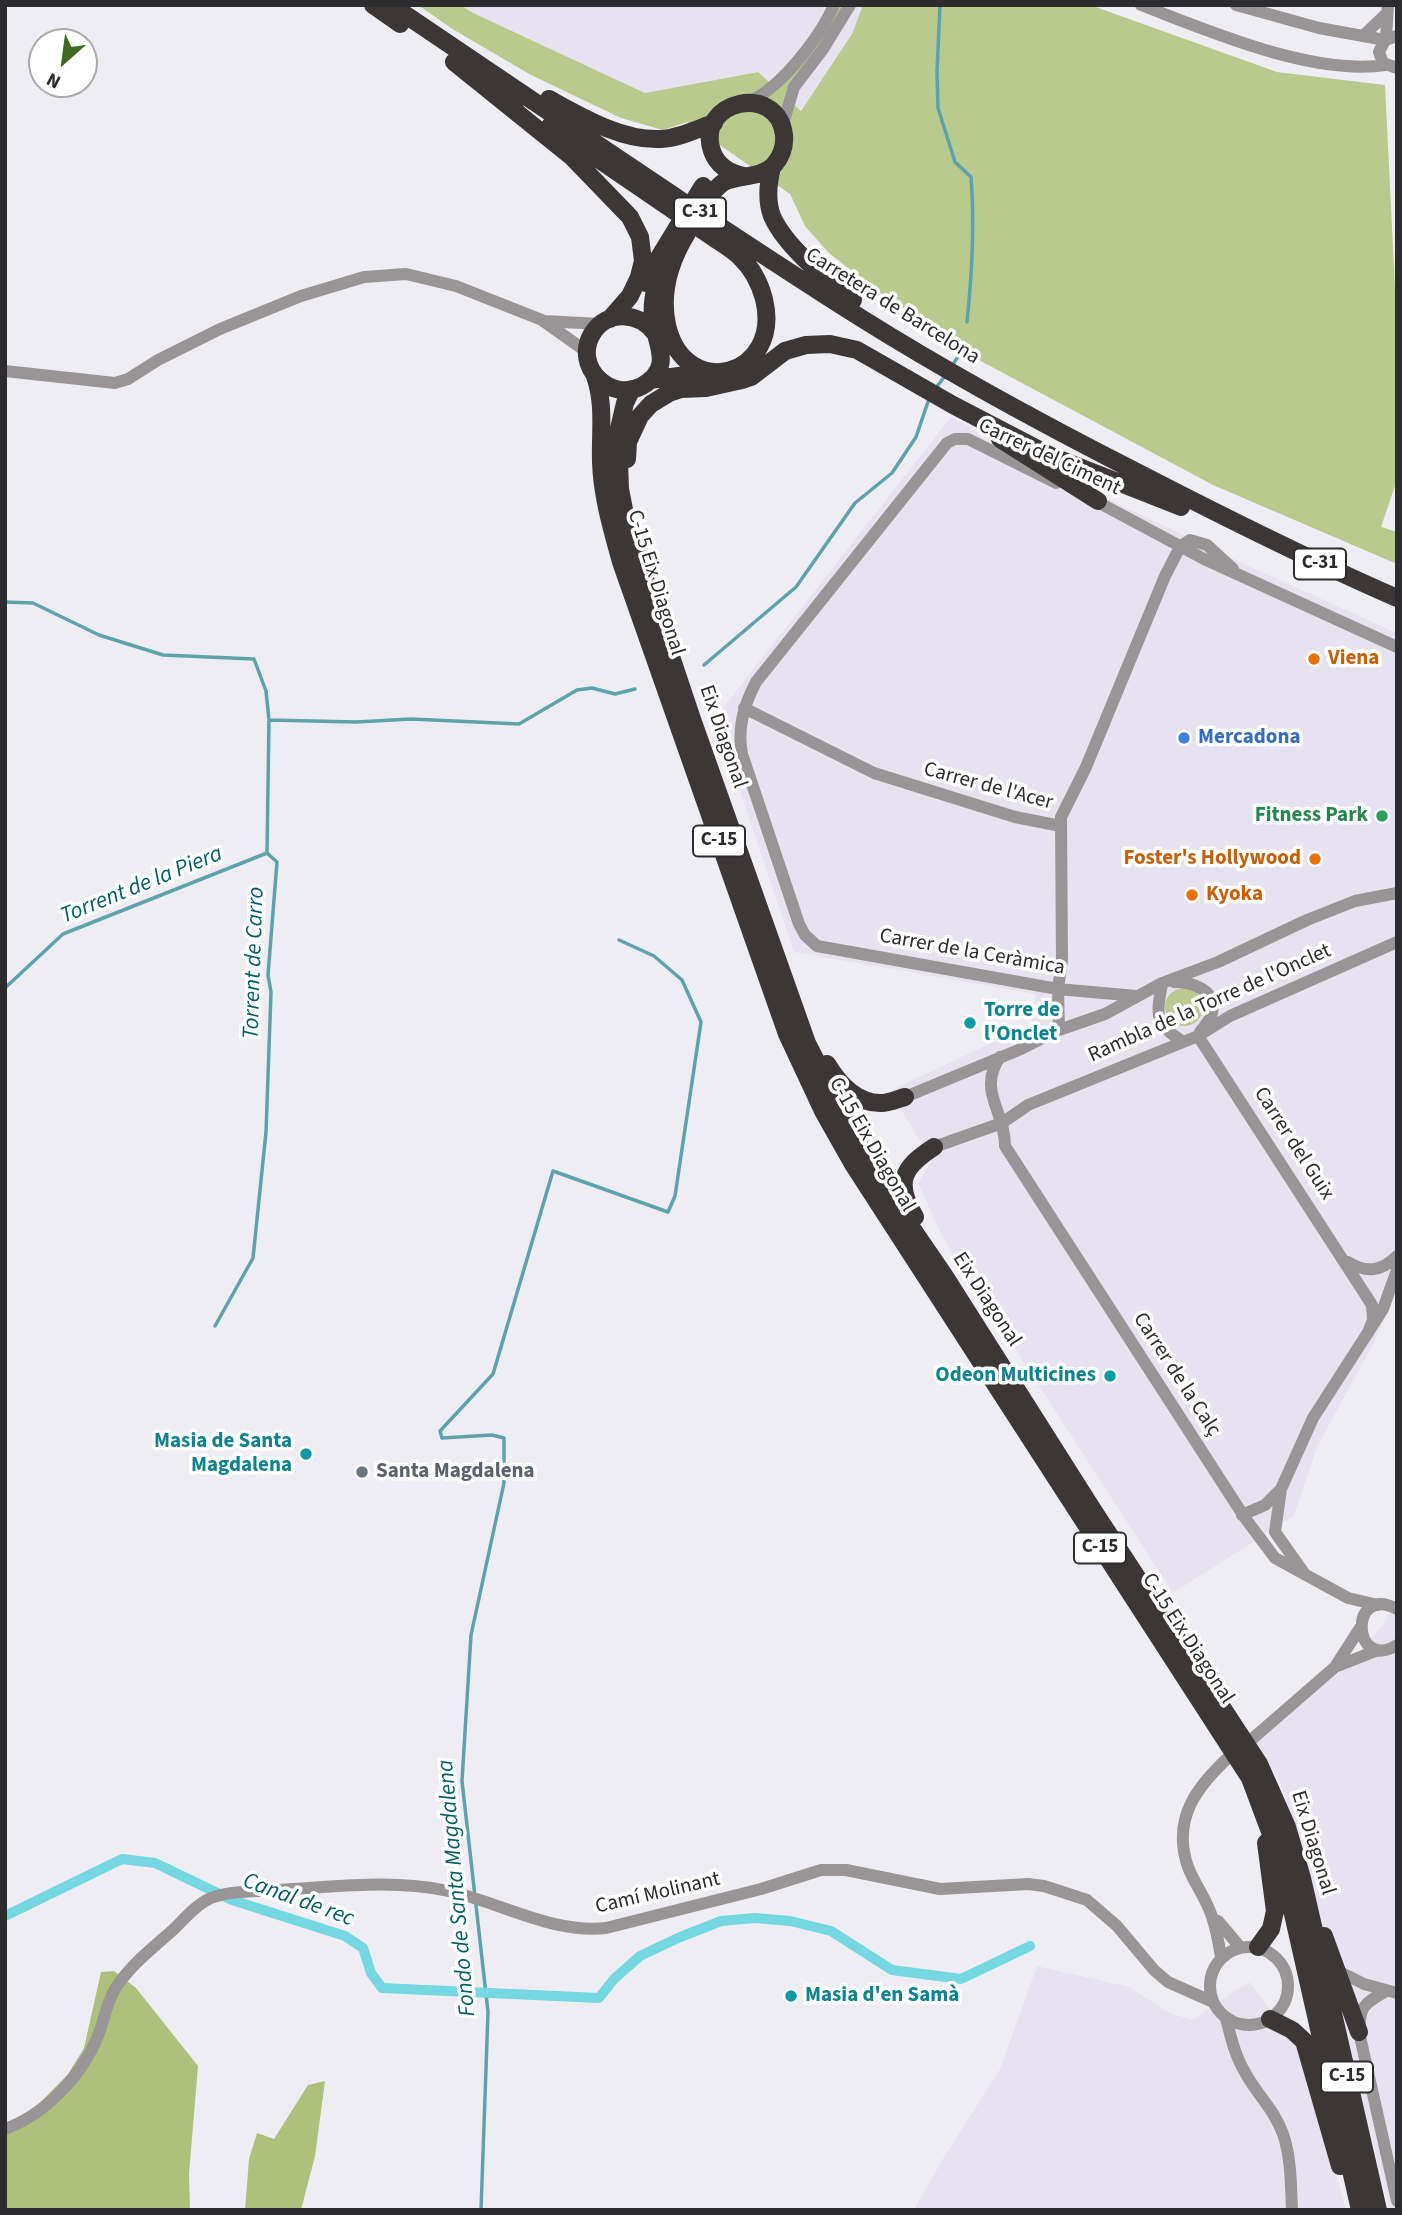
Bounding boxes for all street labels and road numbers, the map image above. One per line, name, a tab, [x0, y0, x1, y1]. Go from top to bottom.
road number: C-31	[674, 197, 726, 228]
street label: Carretera de Barcelona	[800, 243, 984, 371]
street label: Carrer del Ciment	[974, 414, 1124, 502]
street label: C-15 Eix Diagonal	[621, 507, 689, 659]
road number: C-31	[1294, 548, 1346, 580]
street label: Eix Diagonal	[693, 682, 751, 792]
street label: Carrer de l'Acer	[921, 758, 1055, 816]
road number: C-15	[693, 826, 745, 856]
street label: Carrer de la Ceràmica	[877, 924, 1067, 982]
street label: Rambla de la Torre de l'Onclet	[1085, 939, 1335, 1069]
street label: C-15 Eix Diagonal	[822, 1073, 920, 1217]
street label: Carrer del Guix	[1247, 1083, 1339, 1205]
street label: Eix Diagonal	[946, 1248, 1026, 1352]
street label: Carrer de la Calç	[1127, 1308, 1225, 1442]
road number: C-15	[1074, 1532, 1126, 1564]
street label: C-15 Eix Diagonal	[1135, 1569, 1239, 1709]
street label: Eix Diagonal	[1284, 1788, 1340, 1898]
street label: Camí Molinant	[593, 1867, 723, 1921]
road number: C-15	[1321, 2062, 1373, 2092]

